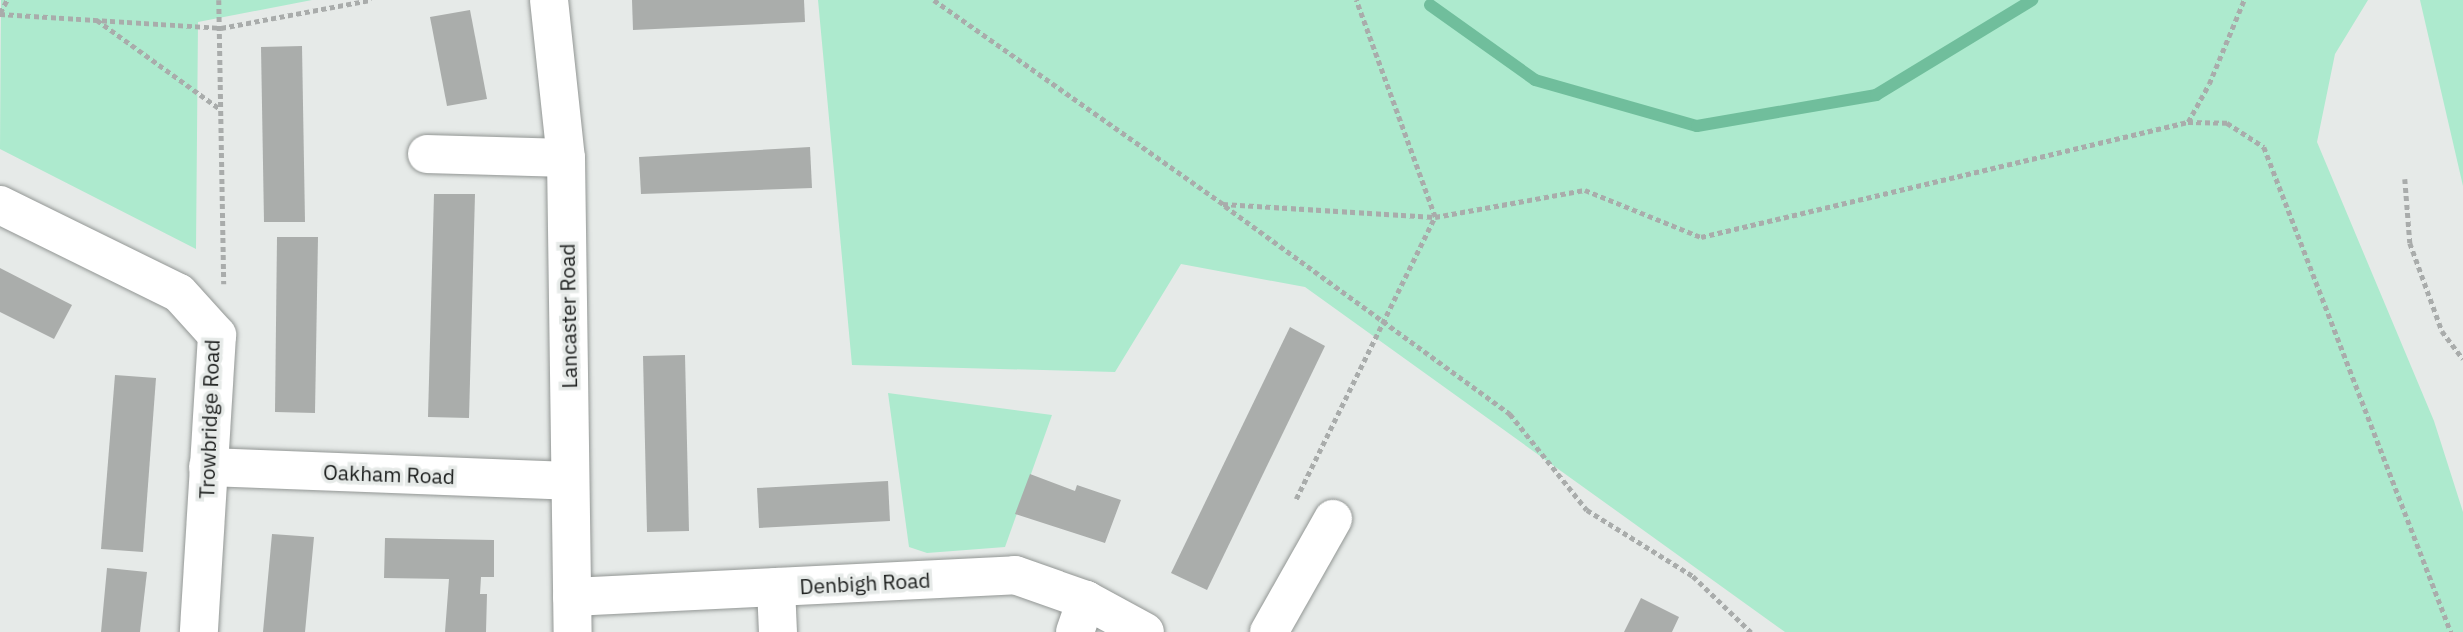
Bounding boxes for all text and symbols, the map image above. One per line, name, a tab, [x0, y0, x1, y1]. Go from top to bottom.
street label: Lancaster Road	[554, 243, 582, 389]
street label: Trowbridge Road	[194, 339, 224, 499]
street label: Oakham Road	[323, 459, 455, 489]
street label: Denbigh Road	[799, 567, 931, 599]

